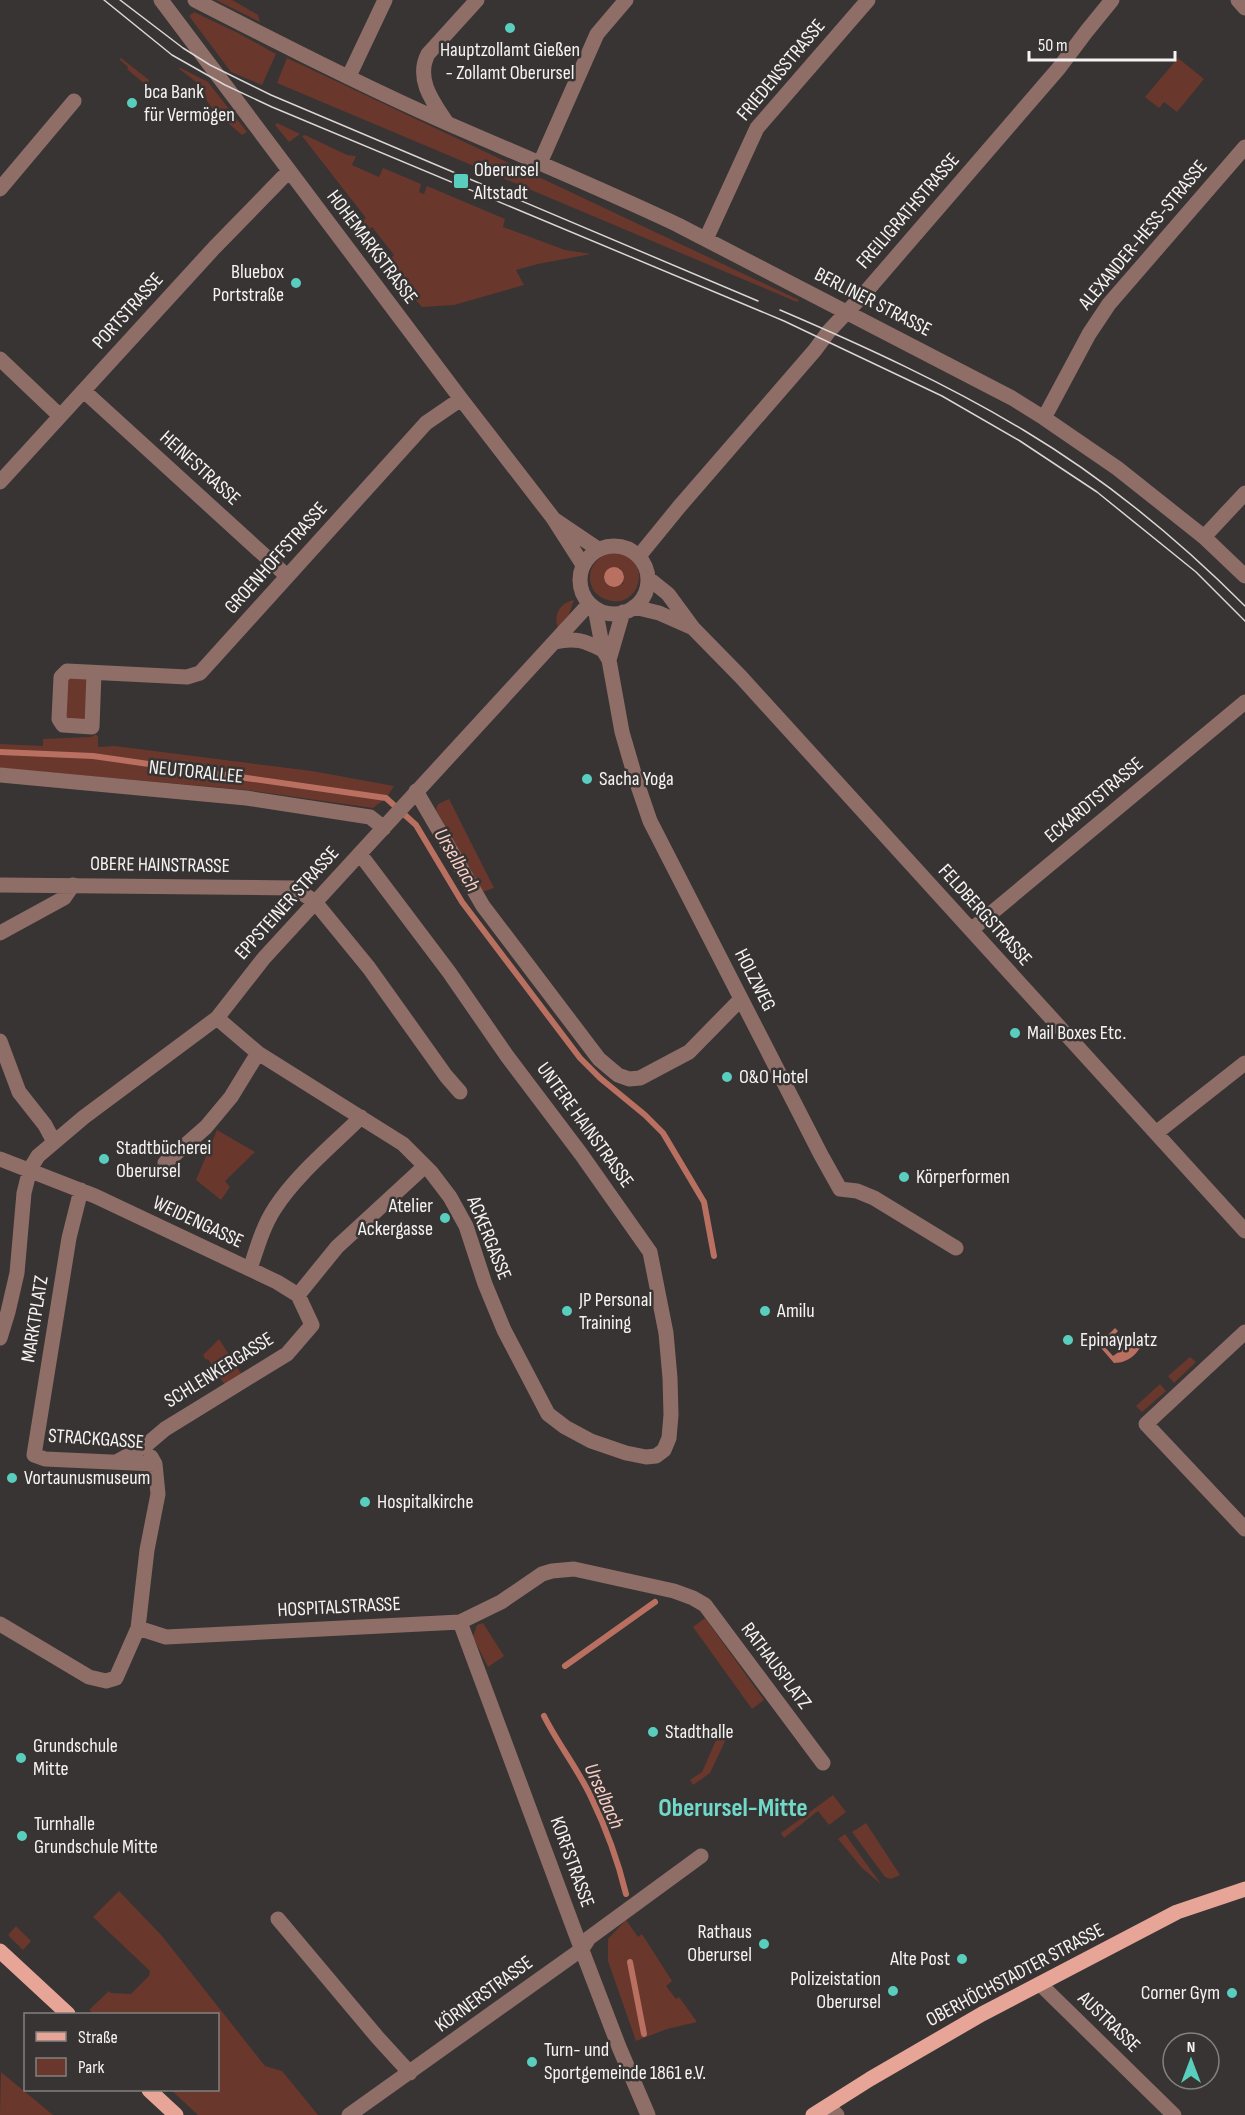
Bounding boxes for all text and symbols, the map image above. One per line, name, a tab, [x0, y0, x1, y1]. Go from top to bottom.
street label: FRIEDENSSTRASSE	[732, 14, 830, 126]
marker: Hauptzollamt Gießen - Zollamt Oberursel	[503, 21, 517, 35]
scale bar	[1029, 24, 1174, 62]
text: 50 m	[1038, 35, 1068, 56]
place label: Hauptzollamt Gießen - Zollamt Oberursel	[440, 38, 580, 85]
place label: bca Bank für Vermögen	[144, 80, 235, 127]
marker: bca Bank für Vermögen	[125, 96, 139, 110]
street label: FREILIGRATHSTRASSE	[851, 148, 965, 274]
street label: ALEXANDER-HESS-STRASSE	[1073, 155, 1212, 315]
place label: Oberursel Altstadt	[473, 158, 539, 205]
marker: Oberursel Altstadt	[452, 172, 470, 190]
street label: HOHEMARKSTRASSE	[321, 185, 423, 309]
place label: Bluebox Portstraße	[212, 260, 284, 307]
street label: BERLINER STRASSE	[811, 262, 935, 342]
street label: PORTSTRASSE	[87, 268, 169, 354]
marker: Bluebox Portstraße	[289, 276, 303, 290]
street label: HEINESTRASSE	[155, 426, 245, 510]
street label: GROENHOFFSTRASSE	[220, 497, 332, 619]
street label: ECKARDTSTRASSE	[1040, 752, 1148, 848]
street label: NEUTORALLEE	[148, 755, 244, 789]
place label: Sacha Yoga	[599, 767, 674, 791]
marker: Sacha Yoga	[580, 772, 594, 786]
water label: Urselbach	[428, 824, 486, 896]
street label: EPPSTEINER STRASSE	[230, 841, 344, 965]
street label: OBERE HAINSTRASSE	[90, 852, 230, 878]
street label: FELDBERGSTRASSE	[933, 859, 1037, 971]
street label: HOLZWEG	[729, 945, 781, 1015]
place label: Mail Boxes Etc.	[1027, 1021, 1126, 1045]
marker: Mail Boxes Etc.	[1008, 1026, 1022, 1040]
street label: UNTERE HAINSTRASSE	[531, 1058, 639, 1192]
place label: O&O Hotel	[739, 1065, 808, 1089]
marker: O&O Hotel	[720, 1070, 734, 1084]
place label: Stadtbücherei Oberursel	[116, 1136, 211, 1183]
marker: Stadtbücherei Oberursel	[97, 1152, 111, 1166]
place label: Körperformen	[916, 1165, 1010, 1189]
marker: Körperformen	[897, 1170, 911, 1184]
street label: WEIDENGASSE	[149, 1191, 247, 1253]
street label: ACKERGASSE	[461, 1192, 517, 1283]
place label: Atelier Ackergasse	[357, 1194, 433, 1241]
marker: Atelier Ackergasse	[438, 1211, 452, 1225]
street label: MARKTPLATZ	[16, 1274, 54, 1364]
place label: JP Personal Training	[578, 1288, 652, 1335]
place label: Amilu	[776, 1299, 815, 1323]
marker: JP Personal Training	[560, 1304, 574, 1318]
marker: Amilu	[758, 1304, 772, 1318]
street label: SCHLENKERGASSE	[160, 1327, 278, 1413]
place label: Epinayplatz	[1080, 1328, 1157, 1352]
marker: Epinayplatz	[1061, 1333, 1075, 1347]
street label: STRACKGASSE	[47, 1424, 145, 1454]
place label: Vortaunusmuseum	[24, 1466, 150, 1490]
marker: Vortaunusmuseum	[5, 1471, 19, 1485]
place label: Hospitalkirche	[377, 1490, 473, 1514]
marker: Hospitalkirche	[358, 1495, 372, 1509]
street label: HOSPITALSTRASSE	[277, 1592, 401, 1622]
street label: RATHAUSPLATZ	[736, 1618, 816, 1714]
place label: Stadthalle	[665, 1720, 733, 1744]
marker: Stadthalle	[646, 1725, 660, 1739]
place label: Grundschule Mitte	[33, 1734, 118, 1781]
marker: Grundschule Mitte	[14, 1751, 28, 1765]
water label: Urselbach	[578, 1759, 630, 1833]
district label: Oberursel-Mitte	[658, 1793, 808, 1824]
place label: Turnhalle Grundschule Mitte	[34, 1812, 158, 1859]
street label: KORFSTRASSE	[545, 1813, 599, 1911]
marker: Turnhalle Grundschule Mitte	[15, 1829, 29, 1843]
street label: OBERHÖCHSTADTER STRASSE	[922, 1918, 1108, 2032]
place label: Rathaus Oberursel	[687, 1920, 752, 1967]
marker: Rathaus Oberursel	[757, 1937, 771, 1951]
place label: Alte Post	[889, 1947, 950, 1971]
street label: KÖRNERSTRASSE	[431, 1951, 537, 2037]
marker: Alte Post	[955, 1952, 969, 1966]
place label: Polizeistation Oberursel	[790, 1967, 881, 2014]
place label: Corner Gym	[1141, 1981, 1220, 2005]
marker: Polizeistation Oberursel	[886, 1984, 900, 1998]
street label: AUSTRASSE	[1072, 1986, 1145, 2058]
marker: Corner Gym	[1225, 1986, 1239, 2000]
legend	[24, 2013, 219, 2091]
text: Straße	[78, 2027, 118, 2048]
north arrow	[1161, 2031, 1221, 2091]
place label: Turn- und Sportgemeinde 1861 e.V.	[544, 2038, 706, 2085]
text: N	[1187, 2038, 1195, 2057]
marker: Turn- und Sportgemeinde 1861 e.V.	[525, 2055, 539, 2069]
text: Park	[78, 2057, 104, 2078]

